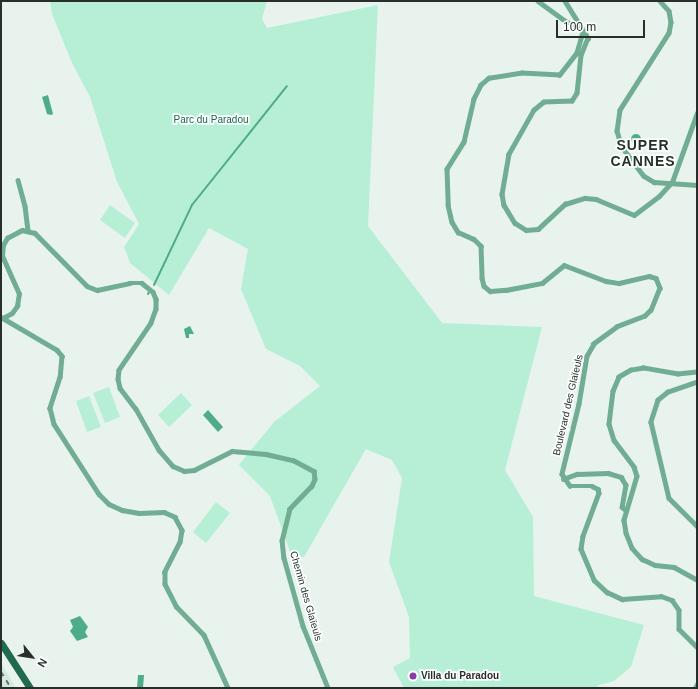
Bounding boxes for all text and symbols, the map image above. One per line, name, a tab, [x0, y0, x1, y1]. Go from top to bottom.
scale bar	[558, 12, 647, 38]
text: 100 m	[563, 20, 596, 34]
park label: Parc du Paradou	[173, 114, 249, 126]
district label: SUPER CANNES	[610, 137, 676, 170]
street label: Boulevard des Glaïeuls	[551, 353, 585, 457]
street label: Chemin des Glaïeuls	[287, 550, 325, 642]
north arrow	[12, 637, 52, 677]
text: N	[35, 657, 50, 669]
place label: Villa du Paradou	[421, 670, 499, 682]
marker: Villa du Paradou	[408, 671, 418, 681]

